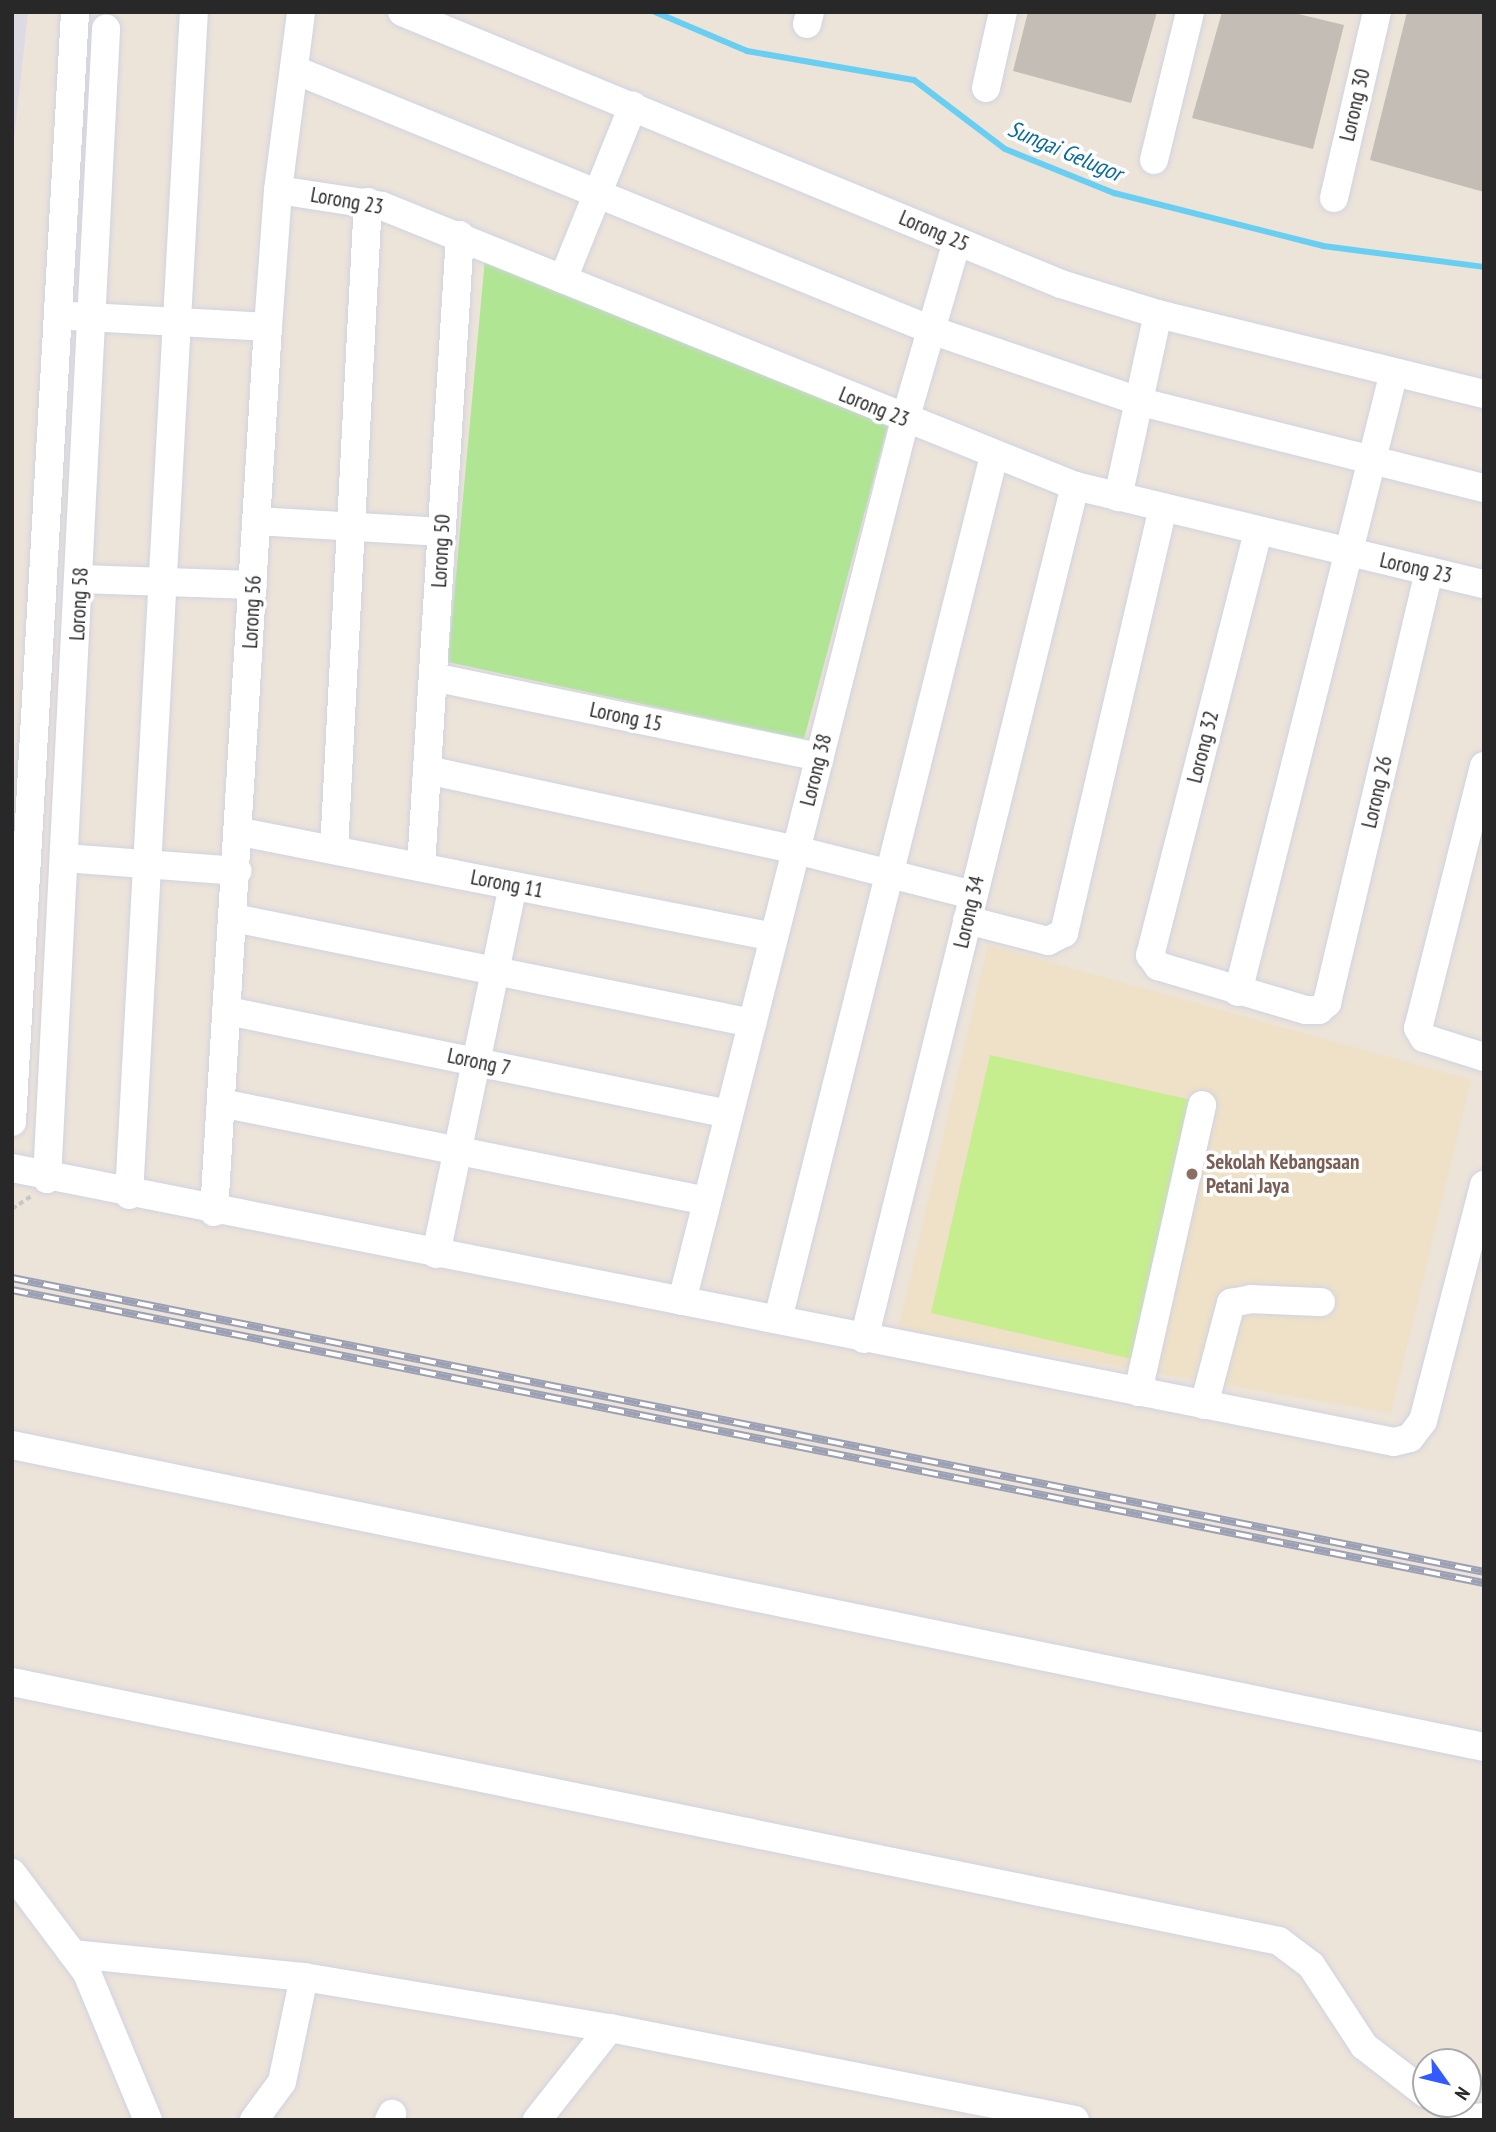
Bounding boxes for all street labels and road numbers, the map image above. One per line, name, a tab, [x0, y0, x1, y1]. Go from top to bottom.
street label: Lorong 30	[1334, 66, 1376, 144]
street label: Lorong 23	[309, 182, 385, 220]
street label: Lorong 25	[895, 205, 973, 257]
street label: Lorong 23	[835, 382, 913, 432]
street label: Lorong 50	[426, 514, 456, 588]
street label: Lorong 23	[1377, 547, 1455, 589]
street label: Lorong 58	[64, 567, 94, 641]
street label: Lorong 56	[237, 575, 267, 649]
street label: Lorong 15	[588, 697, 664, 737]
street label: Lorong 32	[1182, 708, 1224, 786]
street label: Lorong 38	[795, 731, 837, 809]
street label: Lorong 26	[1356, 753, 1398, 831]
street label: Lorong 11	[469, 865, 545, 903]
street label: Lorong 34	[948, 873, 990, 951]
street label: Lorong 7	[445, 1043, 513, 1081]

